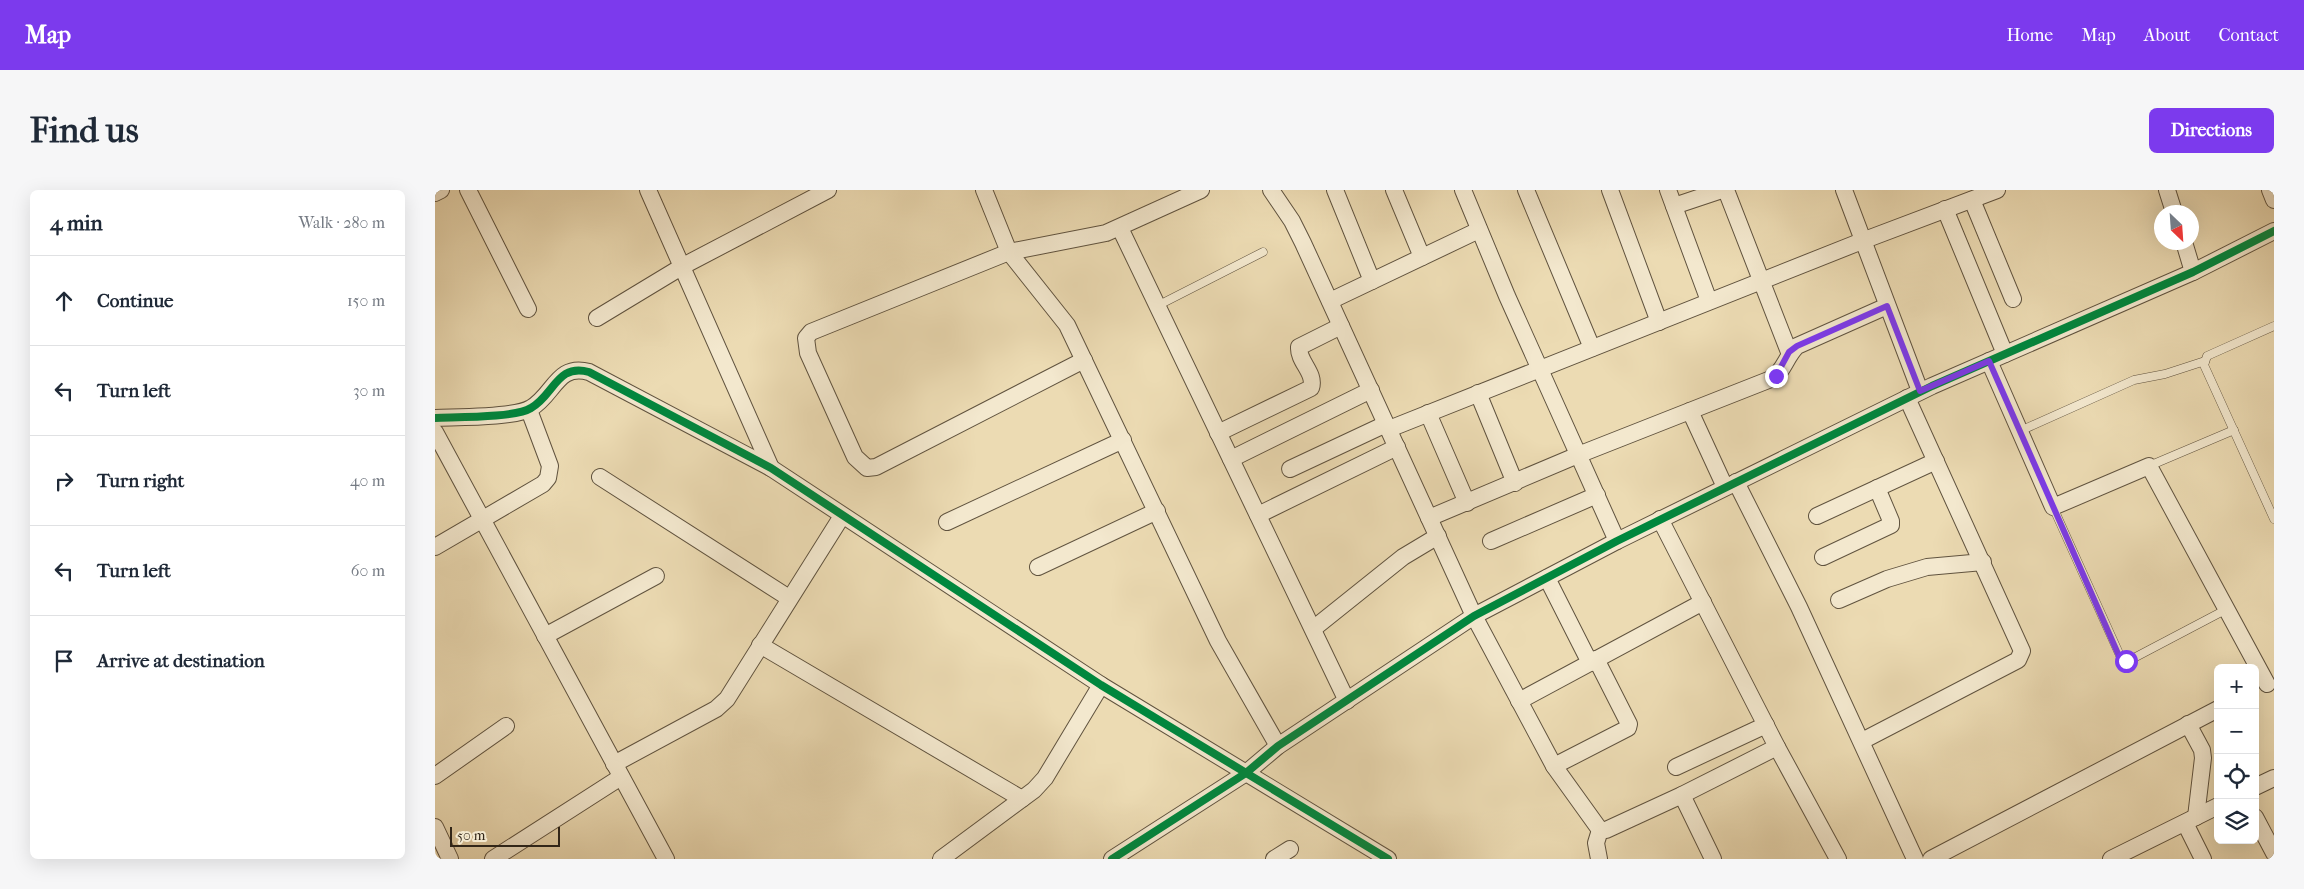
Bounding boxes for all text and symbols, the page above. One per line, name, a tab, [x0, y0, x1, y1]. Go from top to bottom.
text: Map	[25, 21, 71, 49]
text: Home	[2006, 25, 2053, 46]
text: Map	[2081, 25, 2116, 46]
text: About	[2144, 25, 2190, 46]
text: Contact	[2218, 25, 2279, 46]
button: Directions	[2149, 108, 2274, 153]
text: Find us	[30, 110, 139, 151]
north arrow	[2154, 205, 2199, 250]
text: 4 min	[50, 211, 103, 235]
text: Walk · 280 m	[298, 213, 385, 232]
icon: ahead	[50, 287, 78, 315]
text: Continue	[97, 290, 173, 312]
text: 150 m	[347, 291, 385, 310]
route end	[1765, 365, 1788, 388]
icon: left	[50, 377, 78, 405]
text: Turn left	[97, 380, 171, 402]
text: 30 m	[353, 381, 385, 400]
icon: right	[50, 467, 78, 495]
text: Turn right	[97, 470, 184, 492]
text: 40 m	[350, 471, 385, 490]
icon: left	[50, 557, 78, 585]
text: Turn left	[97, 560, 171, 582]
text: 60 m	[351, 561, 385, 580]
icon: arrive	[50, 647, 78, 675]
text: Arrive at destination	[97, 650, 265, 672]
route start	[2115, 650, 2138, 673]
map controls	[2214, 664, 2259, 844]
button: +	[2214, 664, 2259, 709]
button: −	[2214, 709, 2259, 754]
button: locate	[2214, 754, 2259, 799]
button: layers	[2214, 799, 2259, 844]
scale bar	[450, 824, 560, 847]
text: 50 m	[457, 827, 485, 844]

